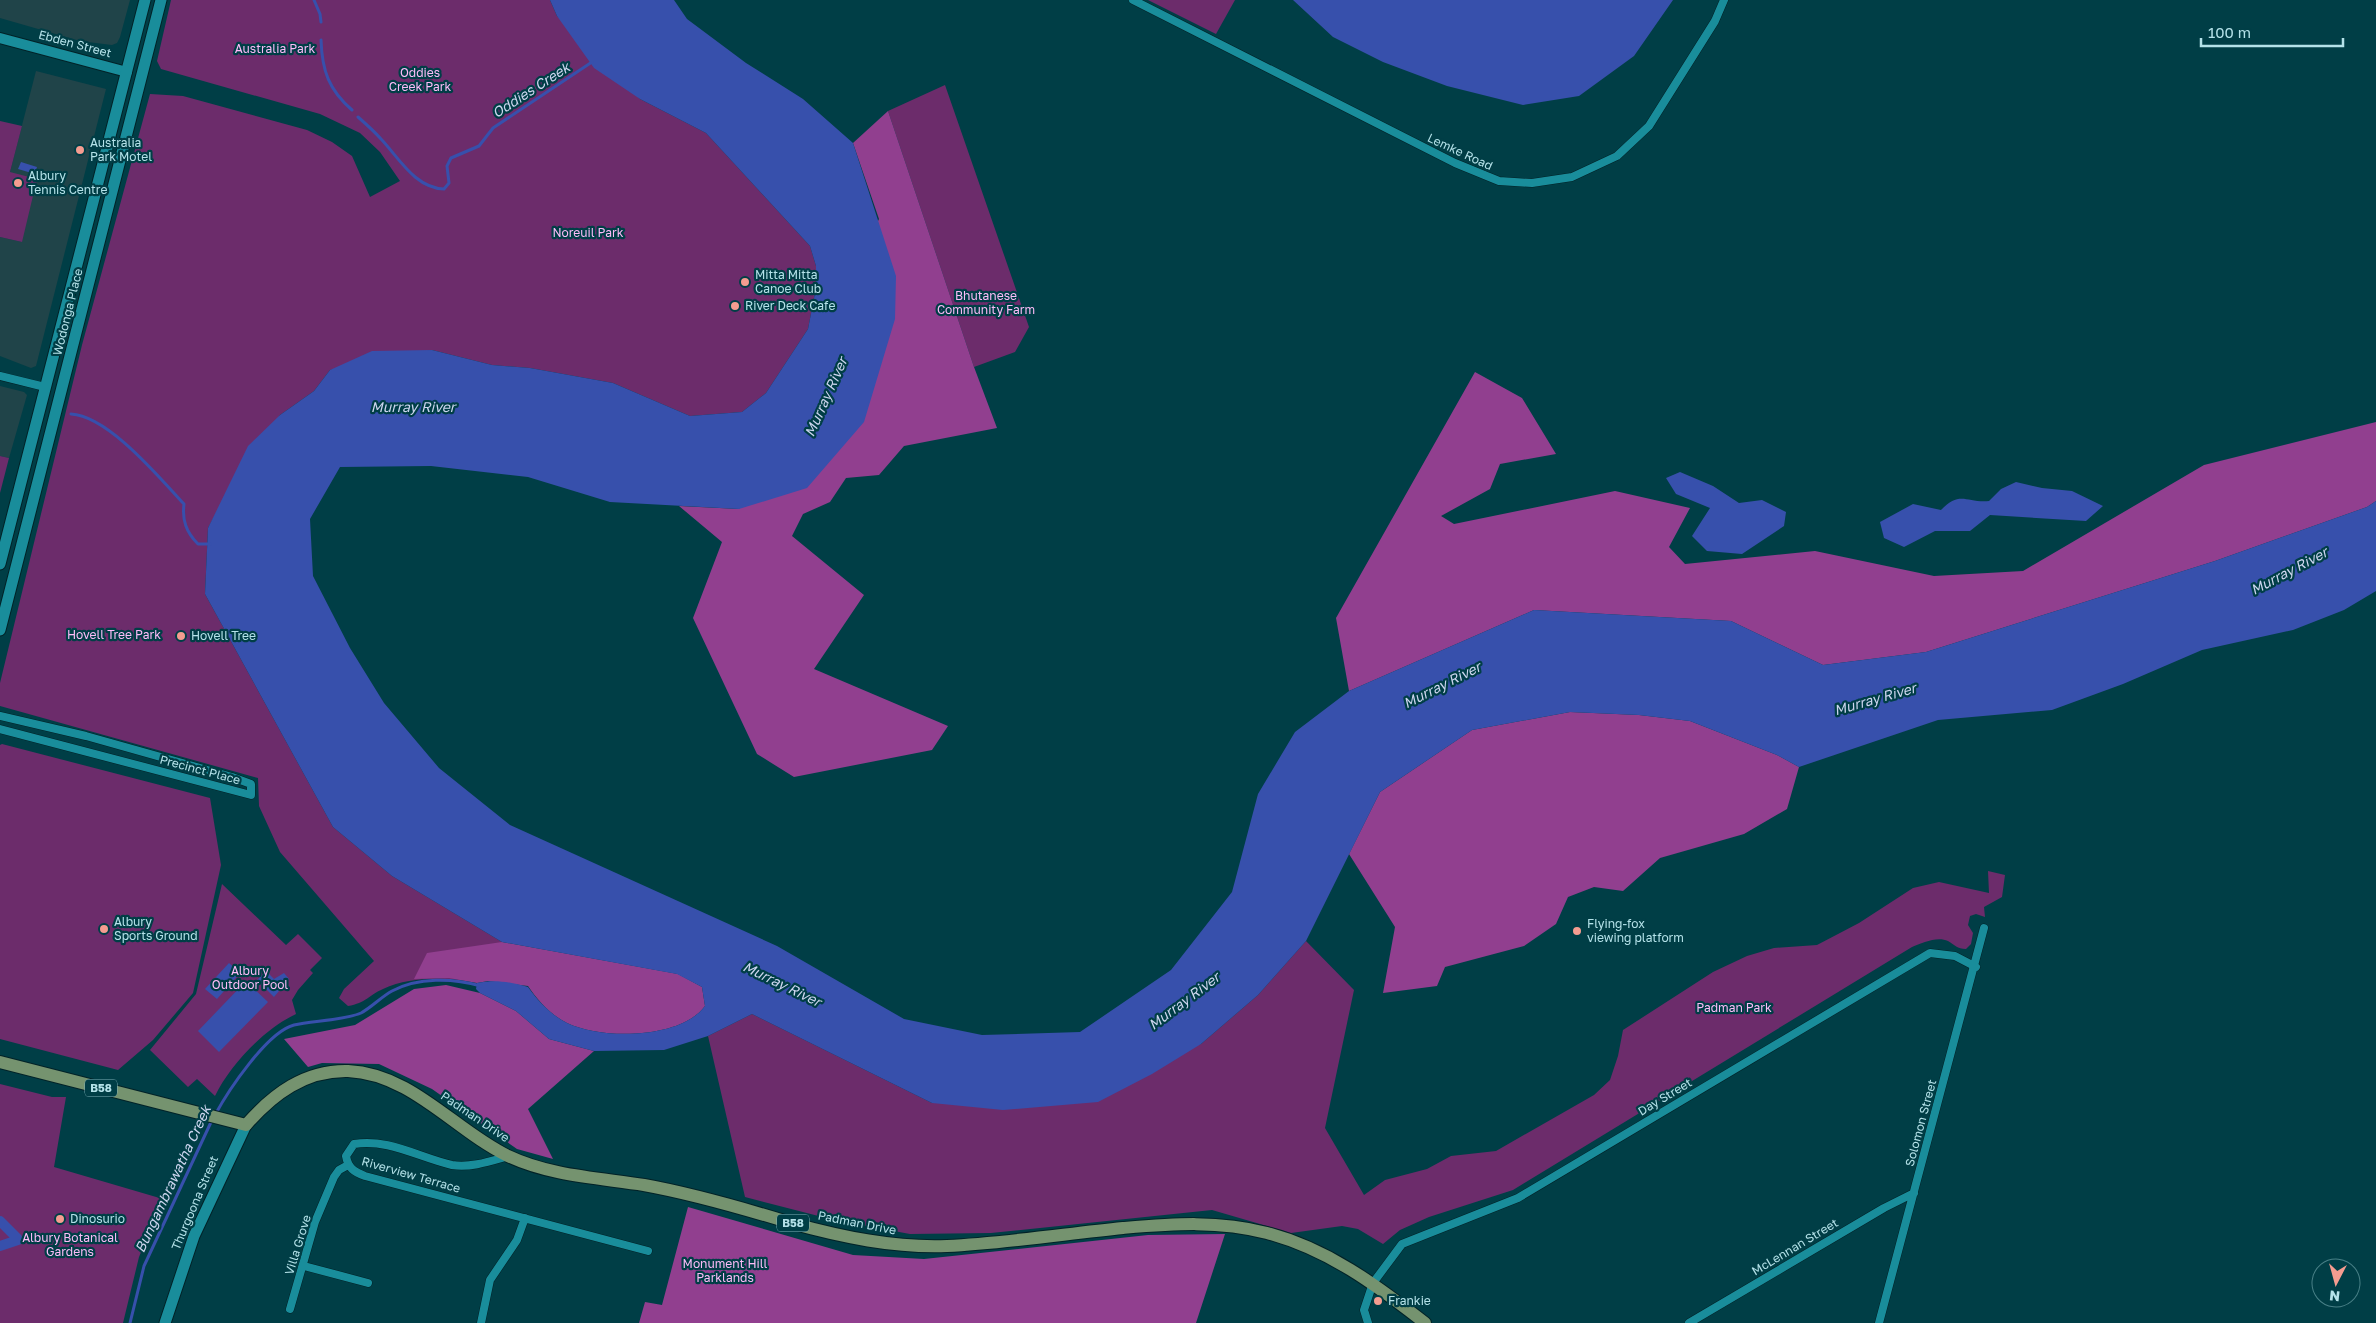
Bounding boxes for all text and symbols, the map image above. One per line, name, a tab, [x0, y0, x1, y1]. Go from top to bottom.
scale bar	[2201, 15, 2344, 47]
text: 100 m	[2208, 23, 2251, 41]
street label: Ebden Street	[37, 27, 113, 61]
park label: Australia Park	[235, 41, 315, 56]
water label: Oddies Creek	[489, 57, 575, 121]
park label: Oddies Creek Park	[389, 65, 451, 94]
street label: Lemke Road	[1425, 130, 1495, 173]
place label: Australia Park Motel	[90, 135, 152, 164]
marker: Australia Park Motel	[74, 144, 86, 156]
place label: Albury Tennis Centre	[28, 168, 107, 197]
marker: Albury Tennis Centre	[12, 177, 24, 189]
park label: Noreuil Park	[552, 225, 624, 240]
street label: Wodonga Place	[49, 267, 86, 357]
place label: Mitta Mitta Canoe Club	[755, 267, 821, 296]
marker: Mitta Mitta Canoe Club	[739, 276, 751, 288]
park label: Bhutanese Community Farm	[937, 288, 1035, 317]
place label: River Deck Cafe	[745, 298, 835, 313]
marker: River Deck Cafe	[729, 300, 741, 312]
water label: Murray River	[801, 352, 852, 439]
water label: Murray River	[371, 398, 458, 415]
water label: Murray River	[2247, 542, 2332, 598]
park label: Hovell Tree Park	[67, 627, 161, 642]
place label: Hovell Tree	[191, 628, 256, 643]
marker: Hovell Tree	[175, 630, 187, 642]
water label: Murray River	[1400, 657, 1486, 711]
water label: Murray River	[1832, 678, 1920, 718]
street label: Precinct Place	[158, 752, 242, 787]
place label: Albury Sports Ground	[114, 914, 198, 943]
place label: Flying-fox viewing platform	[1587, 916, 1684, 945]
marker: Albury Sports Ground	[98, 923, 110, 935]
marker: Flying-fox viewing platform	[1571, 925, 1583, 937]
water label: Murray River	[740, 957, 826, 1011]
park label: Albury Outdoor Pool	[212, 963, 288, 992]
water label: Murray River	[1145, 967, 1225, 1033]
park label: Padman Park	[1696, 1000, 1772, 1015]
street label: Day Street	[1635, 1075, 1695, 1118]
street label: Solomon Street	[1902, 1078, 1939, 1168]
road number: B58	[85, 1080, 117, 1096]
street label: Padman Drive	[438, 1088, 512, 1145]
water label: Bungambrawatha Creek	[131, 1101, 215, 1255]
street label: Thurgoona Street	[168, 1153, 221, 1252]
street label: Riverview Terrace	[360, 1153, 462, 1196]
street label: Padman Drive	[817, 1208, 898, 1237]
place label: Dinosurio	[70, 1211, 125, 1226]
marker: Dinosurio	[54, 1213, 66, 1225]
street label: Villa Grove	[281, 1213, 314, 1277]
road number: B58	[777, 1214, 809, 1232]
street label: McLennan Street	[1749, 1215, 1841, 1278]
park label: Albury Botanical Gardens	[22, 1230, 118, 1259]
park label: Monument Hill Parklands	[683, 1256, 768, 1285]
north arrow	[2311, 1258, 2361, 1308]
text: N	[2328, 1287, 2341, 1305]
place label: Frankie	[1388, 1293, 1431, 1308]
marker: Frankie	[1372, 1295, 1384, 1307]

